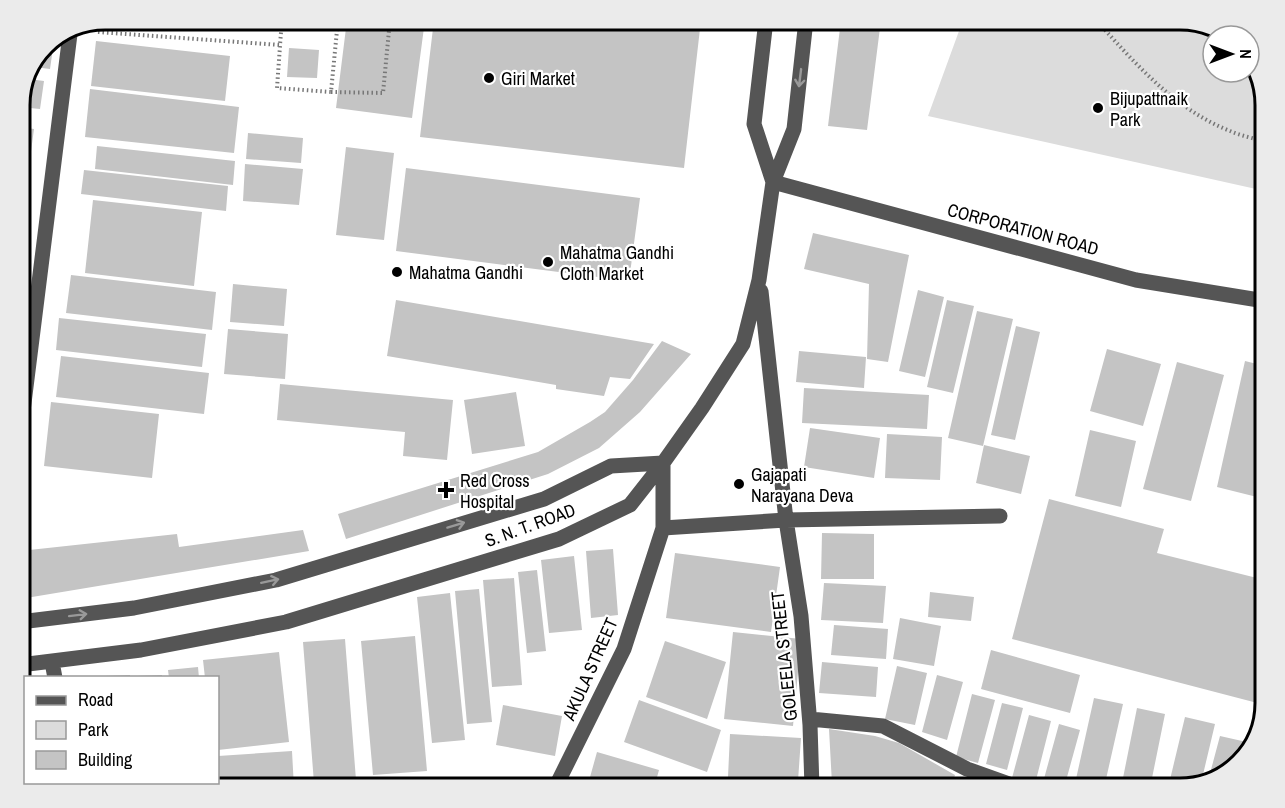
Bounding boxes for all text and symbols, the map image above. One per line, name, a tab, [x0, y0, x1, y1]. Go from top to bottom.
north arrow	[1201, 24, 1261, 84]
text: N	[1235, 49, 1257, 59]
place label: Giri Market	[501, 66, 575, 91]
one-way arrow	[794, 67, 805, 87]
marker: Giri Market	[482, 71, 496, 85]
place label: Bijupattnaik Park	[1110, 86, 1189, 132]
marker: Bijupattnaik Park	[1091, 101, 1105, 115]
street label: CORPORATION ROAD	[945, 197, 1101, 261]
place label: Mahatma Gandhi Cloth Market	[560, 240, 674, 286]
marker: Mahatma Gandhi Cloth Market	[541, 255, 555, 269]
place label: Mahatma Gandhi	[409, 260, 523, 285]
marker: Mahatma Gandhi	[390, 265, 404, 279]
place label: Gajapati Narayana Deva	[751, 462, 854, 508]
place label: Red Cross Hospital	[460, 468, 530, 514]
marker: Gajapati Narayana Deva	[732, 477, 746, 491]
marker: Red Cross Hospital	[437, 481, 455, 499]
street label: S. N. T. ROAD	[481, 497, 579, 553]
one-way arrow	[446, 519, 465, 530]
one-way arrow	[260, 575, 279, 587]
street label: GOLEELA STREET	[765, 590, 803, 722]
one-way arrow	[67, 610, 87, 621]
street label: AKULA STREET	[556, 614, 624, 725]
legend	[24, 676, 219, 784]
text: Road	[78, 687, 113, 712]
text: Park	[78, 717, 109, 742]
text: Building	[78, 747, 133, 772]

